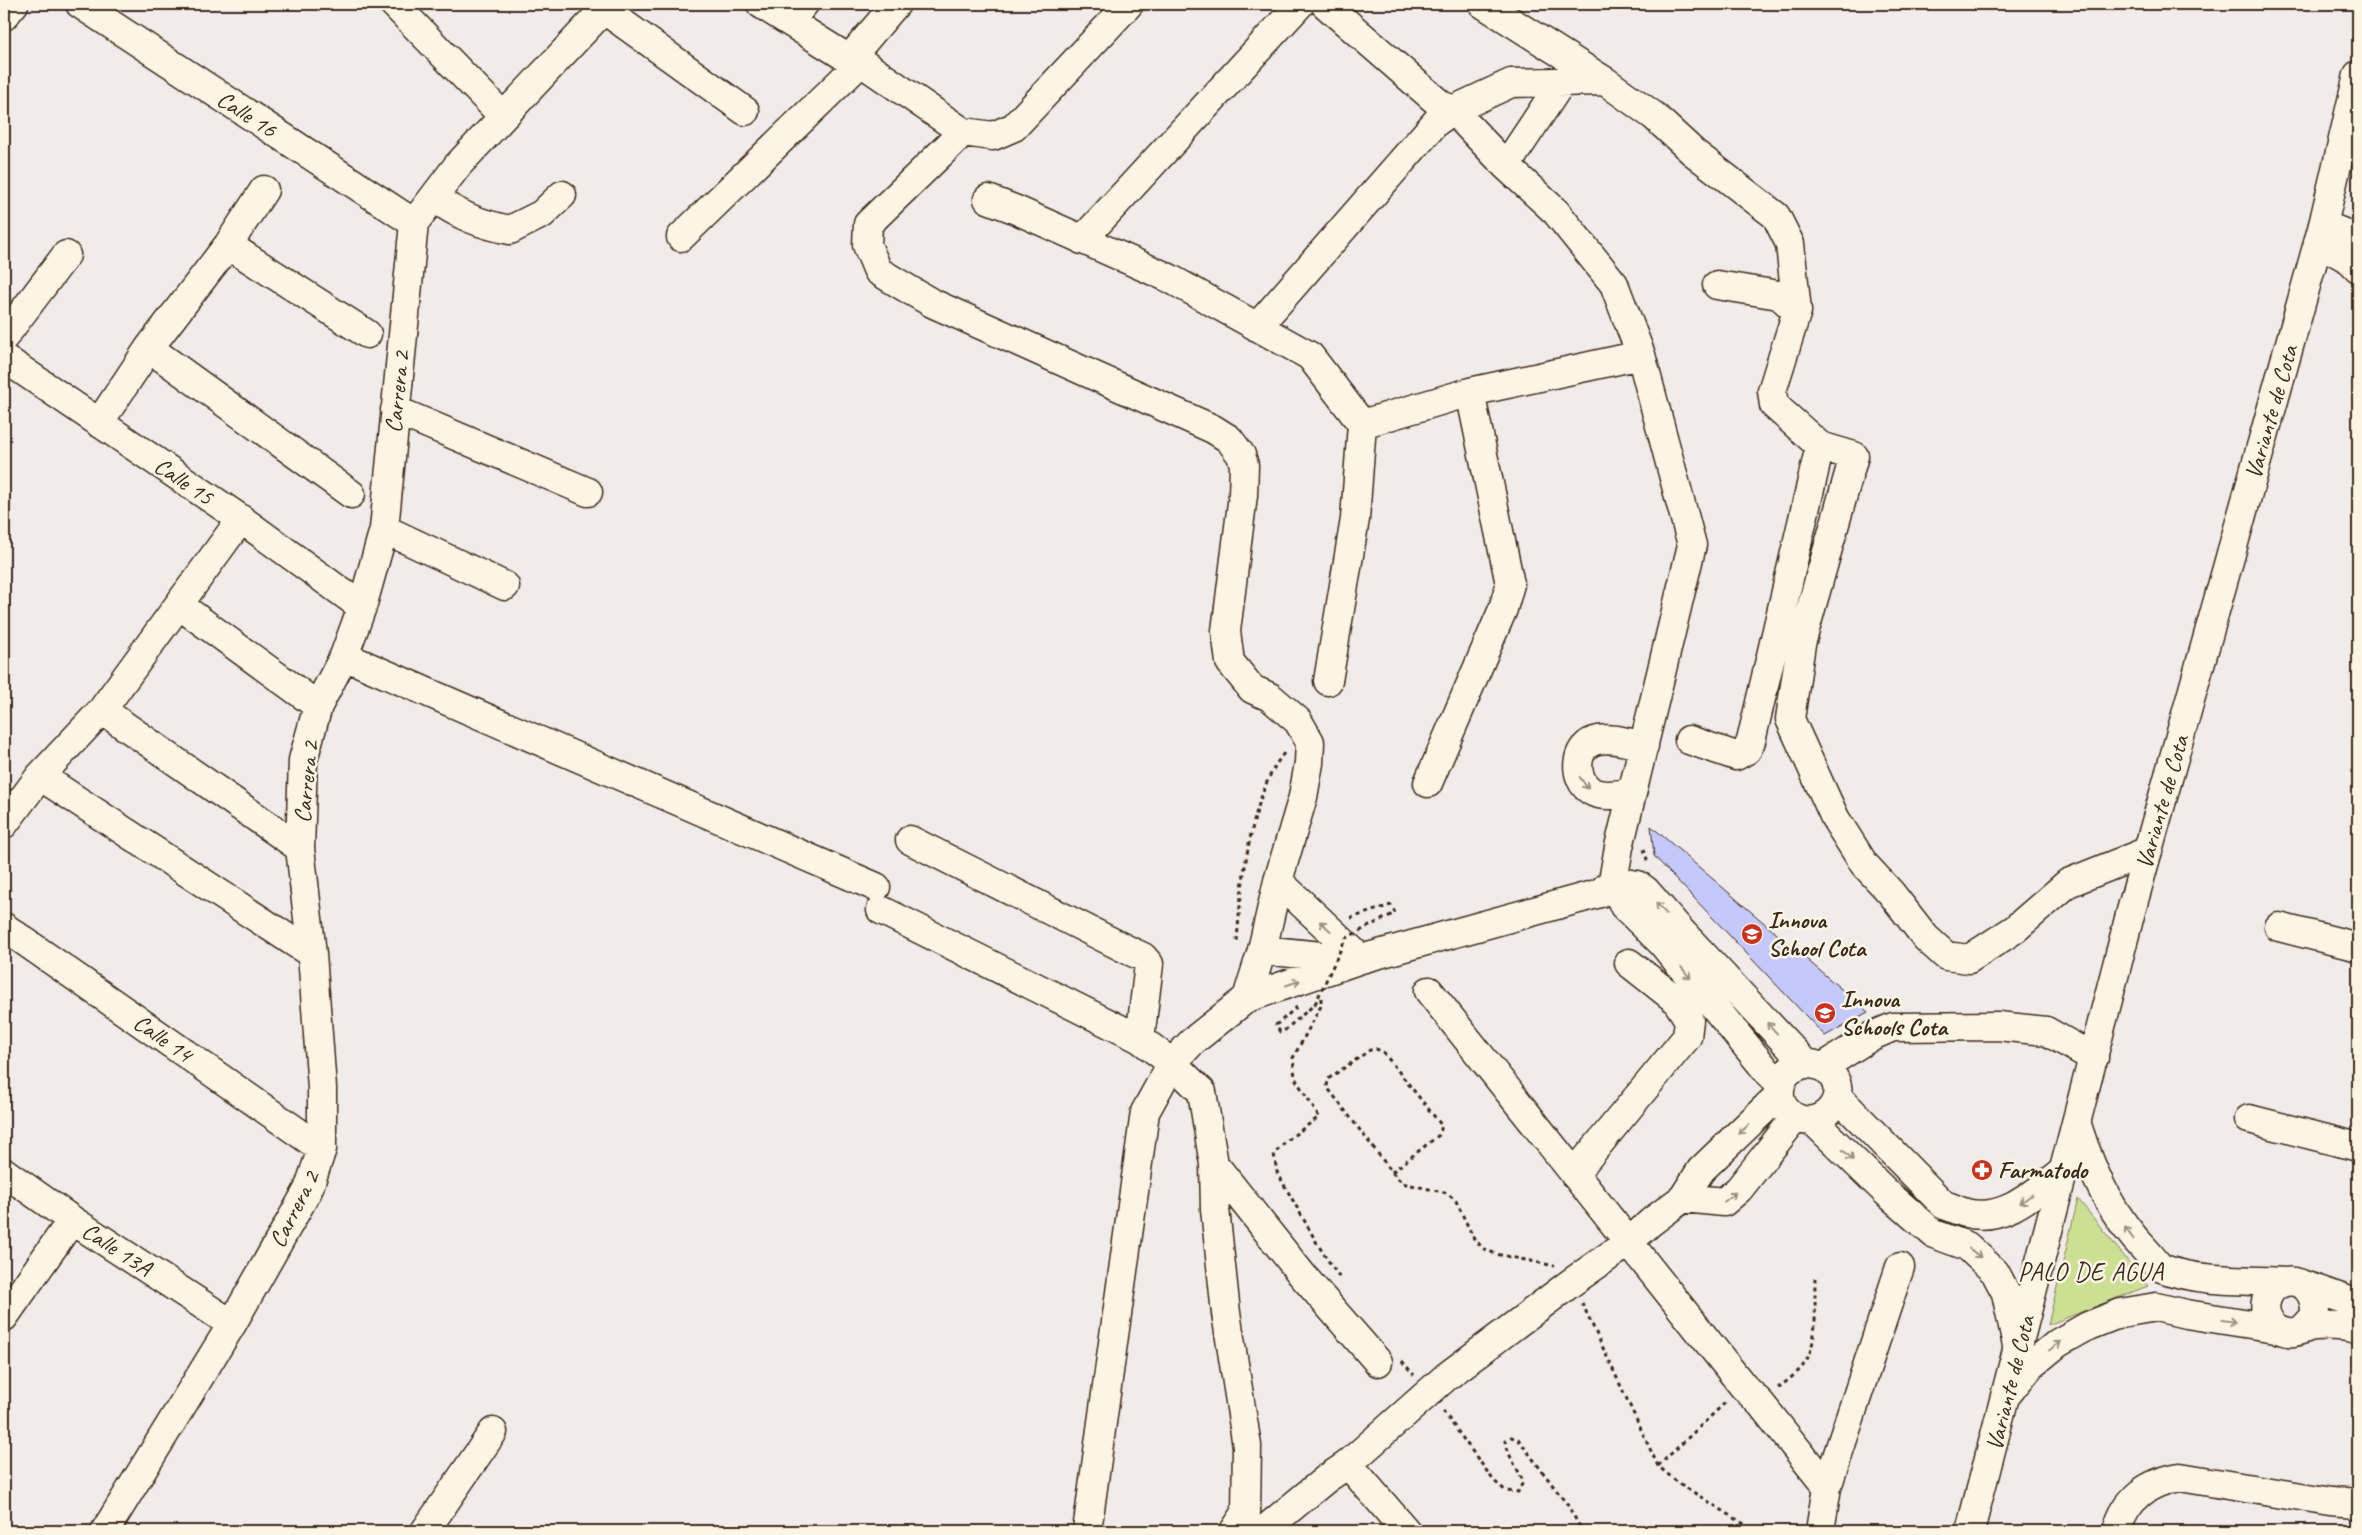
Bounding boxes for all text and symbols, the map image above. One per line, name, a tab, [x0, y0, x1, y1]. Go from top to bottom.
street label: Calle 16	[212, 84, 283, 145]
street label: Variante de Cota	[2238, 340, 2305, 482]
street label: Carrera 2	[378, 347, 416, 434]
street label: Calle 15	[149, 450, 220, 512]
street label: Variante de Cota	[2129, 730, 2196, 872]
street label: Carrera 2	[287, 737, 325, 824]
one-way arrow	[1579, 775, 1590, 789]
one-way arrow	[1656, 902, 1667, 915]
place label: Innova School Cota	[1768, 905, 1868, 963]
one-way arrow	[1319, 920, 1332, 932]
school or university icon: Innova School Cota	[1740, 922, 1764, 946]
one-way arrow	[1681, 966, 1692, 979]
one-way arrow	[1285, 977, 1301, 987]
place label: Innova Schools Cota	[1841, 984, 1949, 1042]
school or university icon: Innova Schools Cota	[1813, 1001, 1837, 1025]
street label: Calle 14	[128, 1007, 200, 1070]
one-way arrow	[1766, 1021, 1778, 1034]
one-way arrow	[1738, 1123, 1751, 1135]
one-way arrow	[1842, 1149, 1855, 1161]
place label: Farmatodo	[1998, 1155, 2090, 1185]
pharmacy icon: Farmatodo	[1970, 1158, 1994, 1182]
street label: Carrera 2	[262, 1164, 327, 1252]
one-way arrow	[1723, 1191, 1736, 1202]
one-way arrow	[2020, 1194, 2033, 1205]
street label: Calle 13A	[76, 1215, 158, 1283]
one-way arrow	[2124, 1227, 2135, 1240]
one-way arrow	[1968, 1248, 1981, 1259]
district label: PALO DE AGUA	[2018, 1256, 2164, 1288]
street label: Variante de Cota	[1979, 1311, 2042, 1453]
one-way arrow	[2221, 1316, 2237, 1326]
one-way arrow	[2048, 1341, 2062, 1351]

